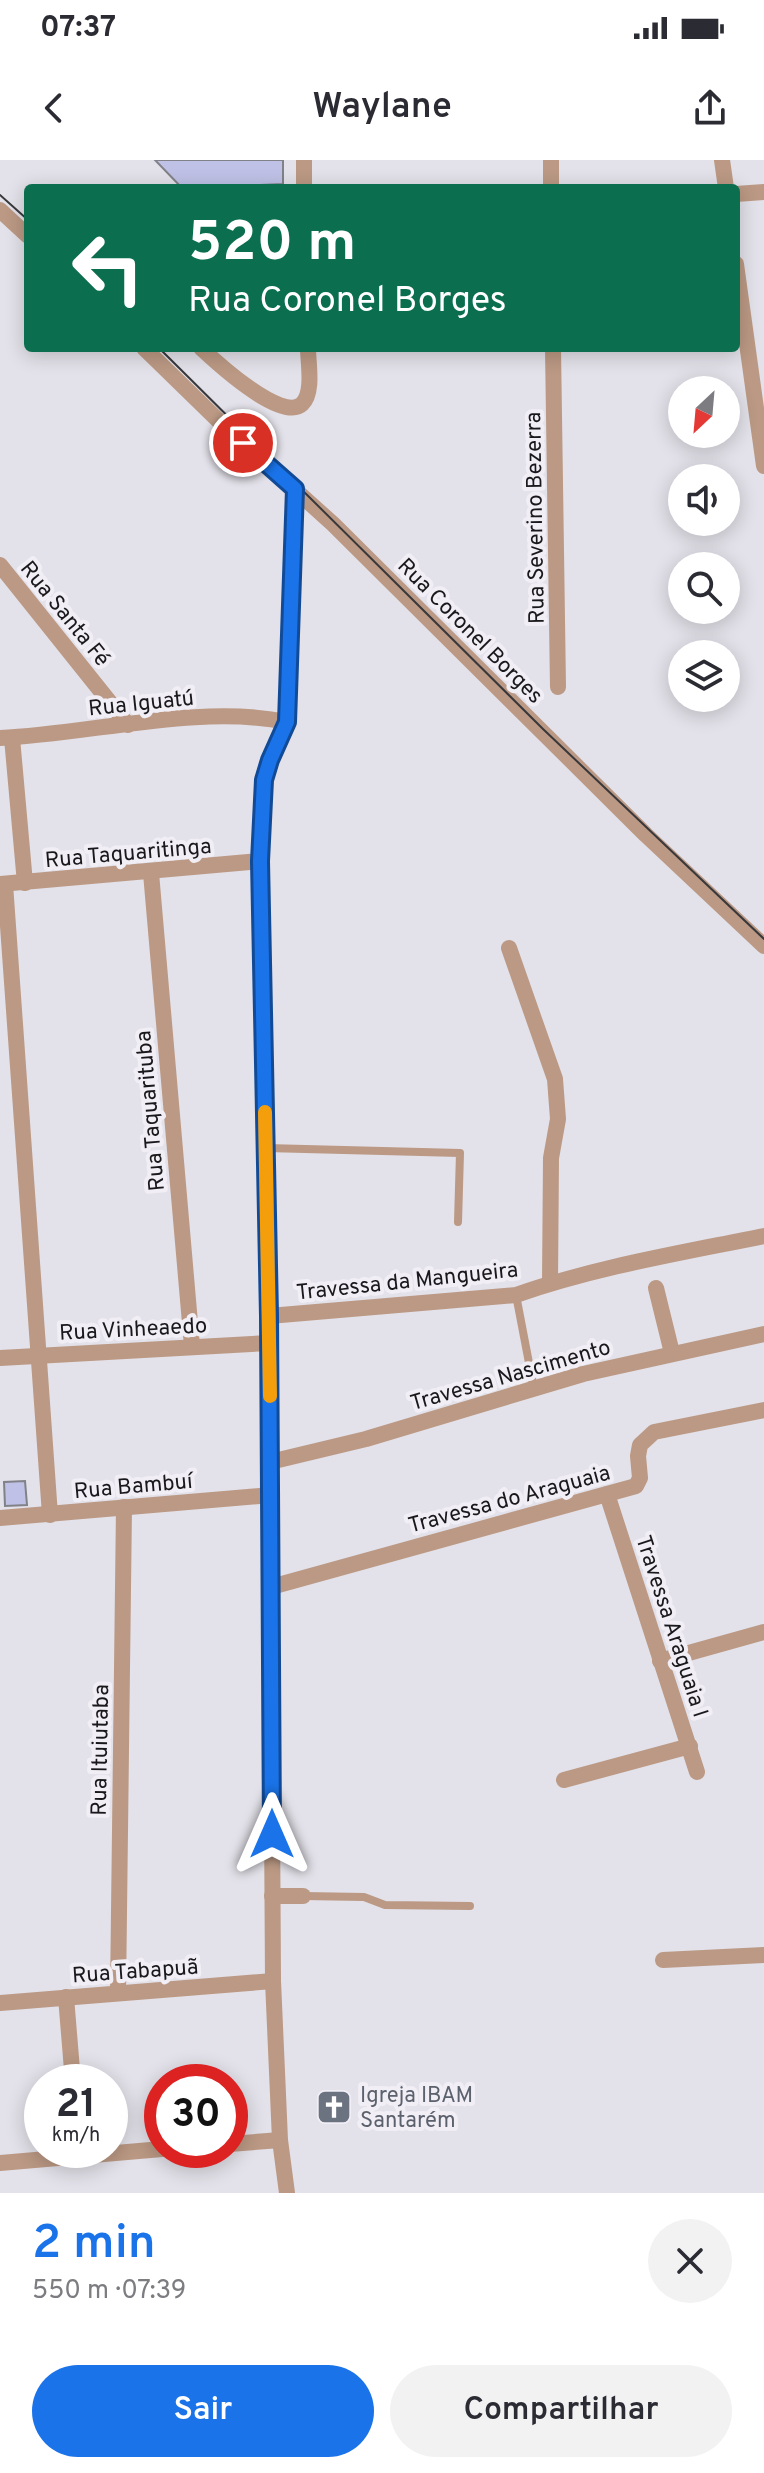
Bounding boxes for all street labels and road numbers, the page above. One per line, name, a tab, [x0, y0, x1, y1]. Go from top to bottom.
street label: Rua Severino Bezerra	[521, 411, 552, 624]
street label: Rua Coronel Borges	[391, 553, 548, 710]
street label: Rua Santa Fé	[13, 556, 115, 673]
street label: Rua Iguatú	[87, 686, 195, 723]
street label: Rua Taquaritinga	[44, 834, 213, 875]
street label: Rua Taquarituba	[131, 1029, 172, 1192]
street label: Travessa da Mangueira	[295, 1257, 520, 1308]
street label: Rua Vinheaedo	[58, 1313, 208, 1348]
street label: Travessa Nascimento	[407, 1335, 614, 1418]
street label: Travessa do Araguaia	[406, 1460, 614, 1540]
street label: Rua Bambuí	[73, 1469, 196, 1506]
street label: Travessa Araguaia I	[628, 1532, 713, 1721]
street label: Rua Ituiutaba	[87, 1684, 116, 1816]
street label: Rua Tabapuã	[71, 1955, 199, 1990]

